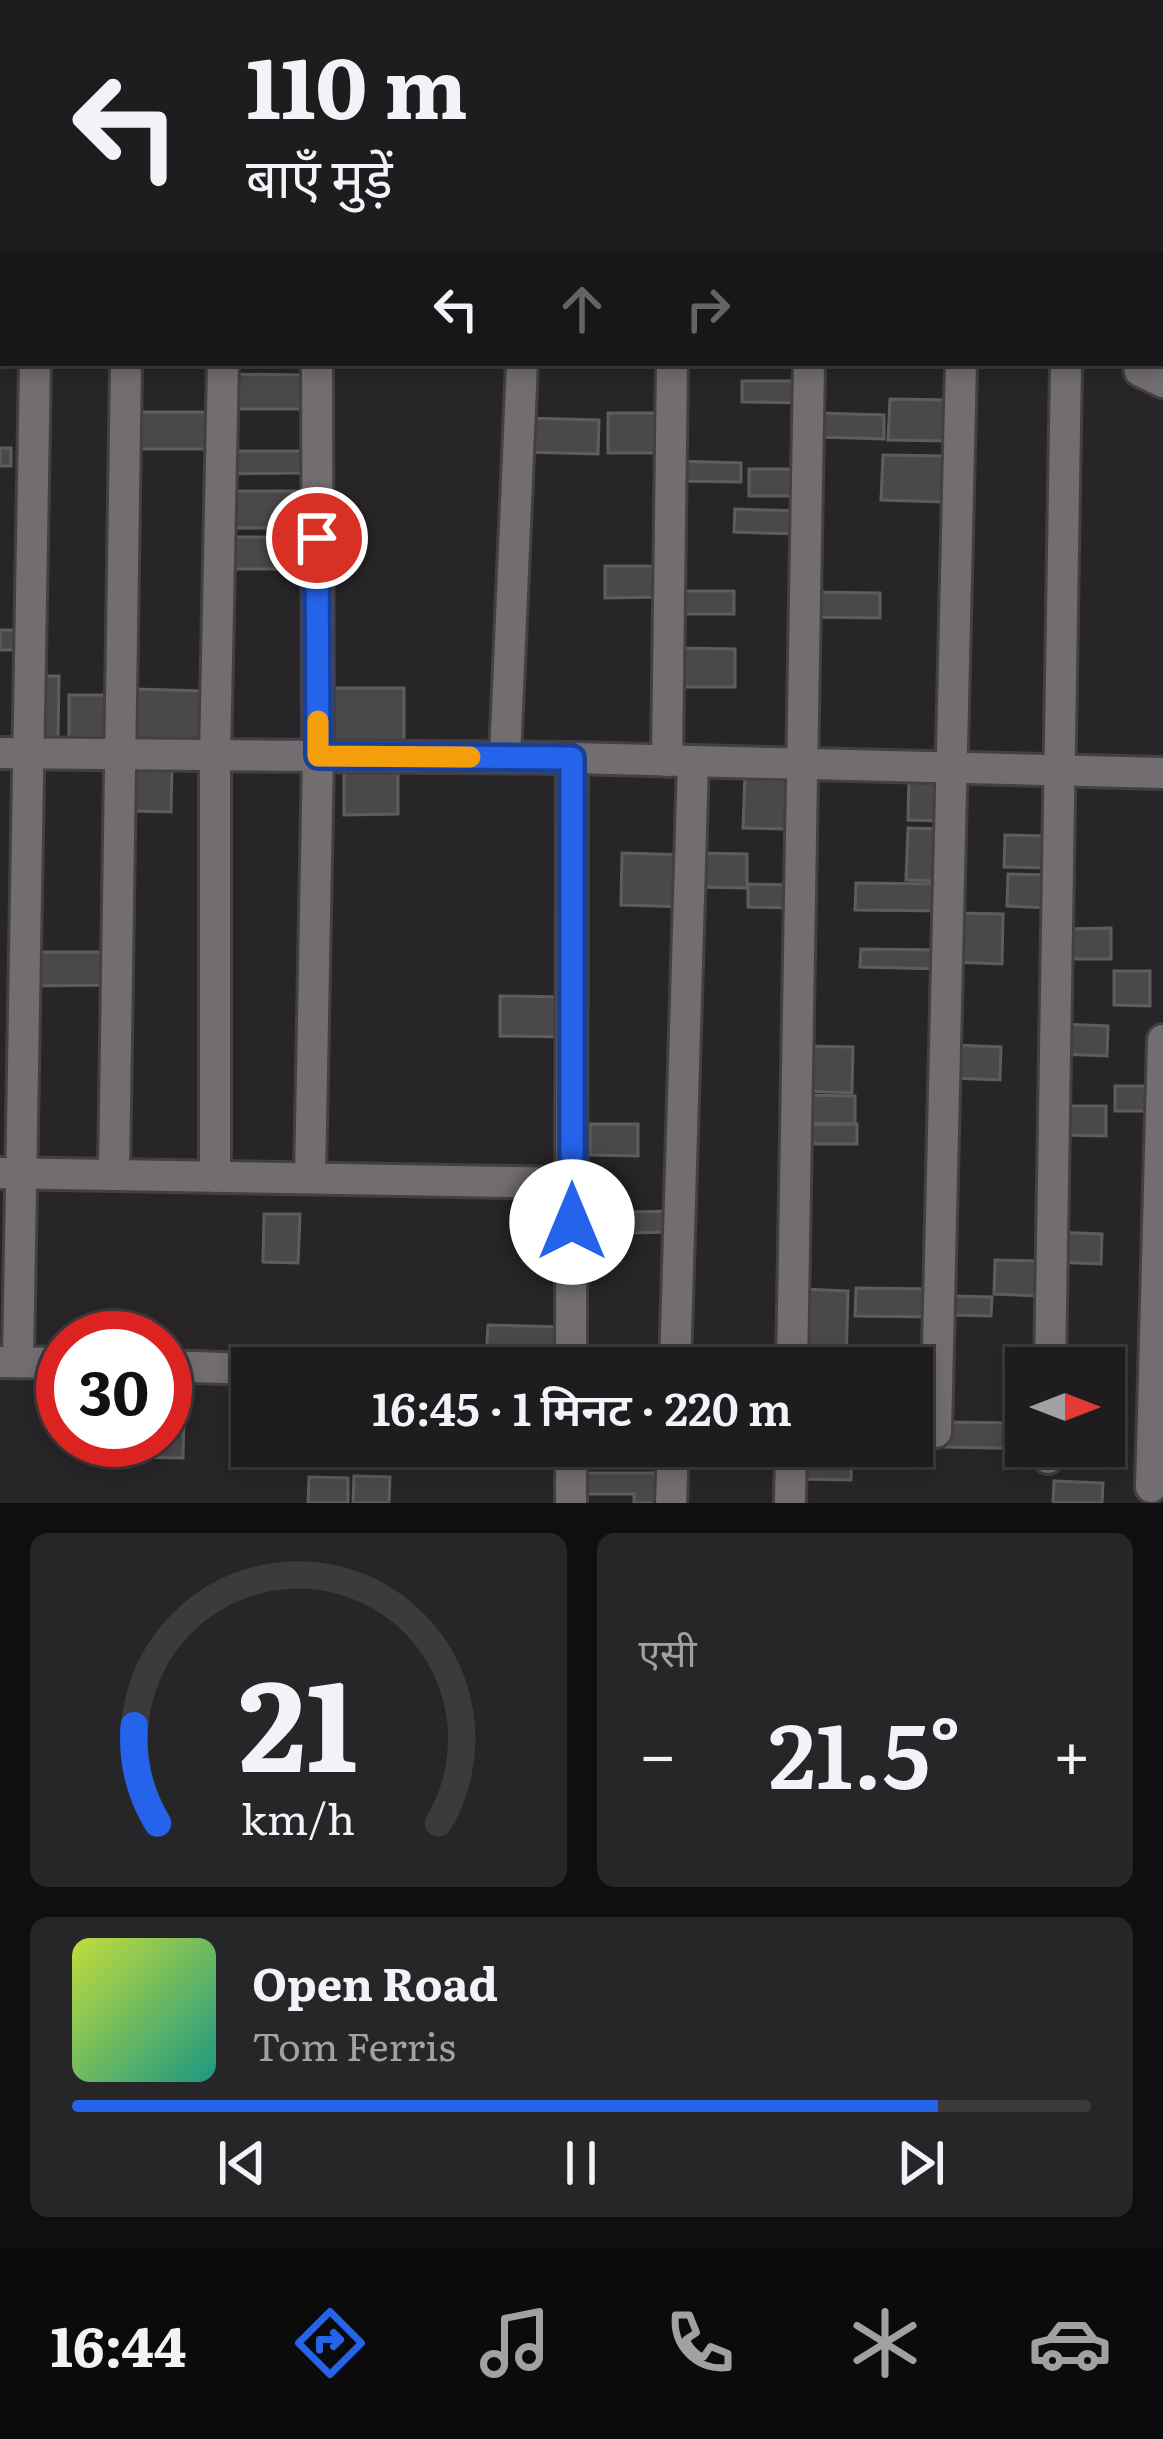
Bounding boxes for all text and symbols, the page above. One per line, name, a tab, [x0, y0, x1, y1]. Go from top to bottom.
text: 110 m	[246, 20, 468, 145]
icon: left	[48, 48, 204, 204]
text: बाएँ मुड़ें	[246, 134, 393, 215]
icon: left	[423, 276, 489, 342]
icon: ahead	[549, 276, 615, 342]
icon: right	[675, 276, 741, 342]
pin	[266, 487, 368, 589]
icon: arrive	[284, 505, 350, 571]
position arrow	[509, 1159, 635, 1285]
speed limit sign: 30	[36, 1311, 192, 1467]
north arrow	[1005, 1347, 1125, 1467]
map controls	[1005, 1347, 1125, 1467]
text: 16:45 · 1 मिनट · 220 m	[372, 1373, 792, 1440]
text: एसी	[639, 1621, 697, 1679]
text: 21	[239, 1625, 358, 1810]
text: 21.5°	[769, 1683, 961, 1817]
text: −	[639, 1701, 677, 1799]
text: +	[1053, 1701, 1091, 1799]
text: km/h	[241, 1785, 355, 1848]
text: Open Road	[252, 1948, 498, 2015]
text: Tom Ferris	[252, 2015, 456, 2073]
icon: previous	[209, 2130, 275, 2196]
icon: pause	[548, 2130, 614, 2196]
icon: next	[888, 2130, 954, 2196]
icon: directions	[288, 2301, 372, 2385]
icon: music	[473, 2301, 557, 2385]
icon: phone	[658, 2301, 742, 2385]
icon: climate	[843, 2301, 927, 2385]
icon: car	[1028, 2301, 1112, 2385]
text: 16:44	[51, 2303, 186, 2384]

